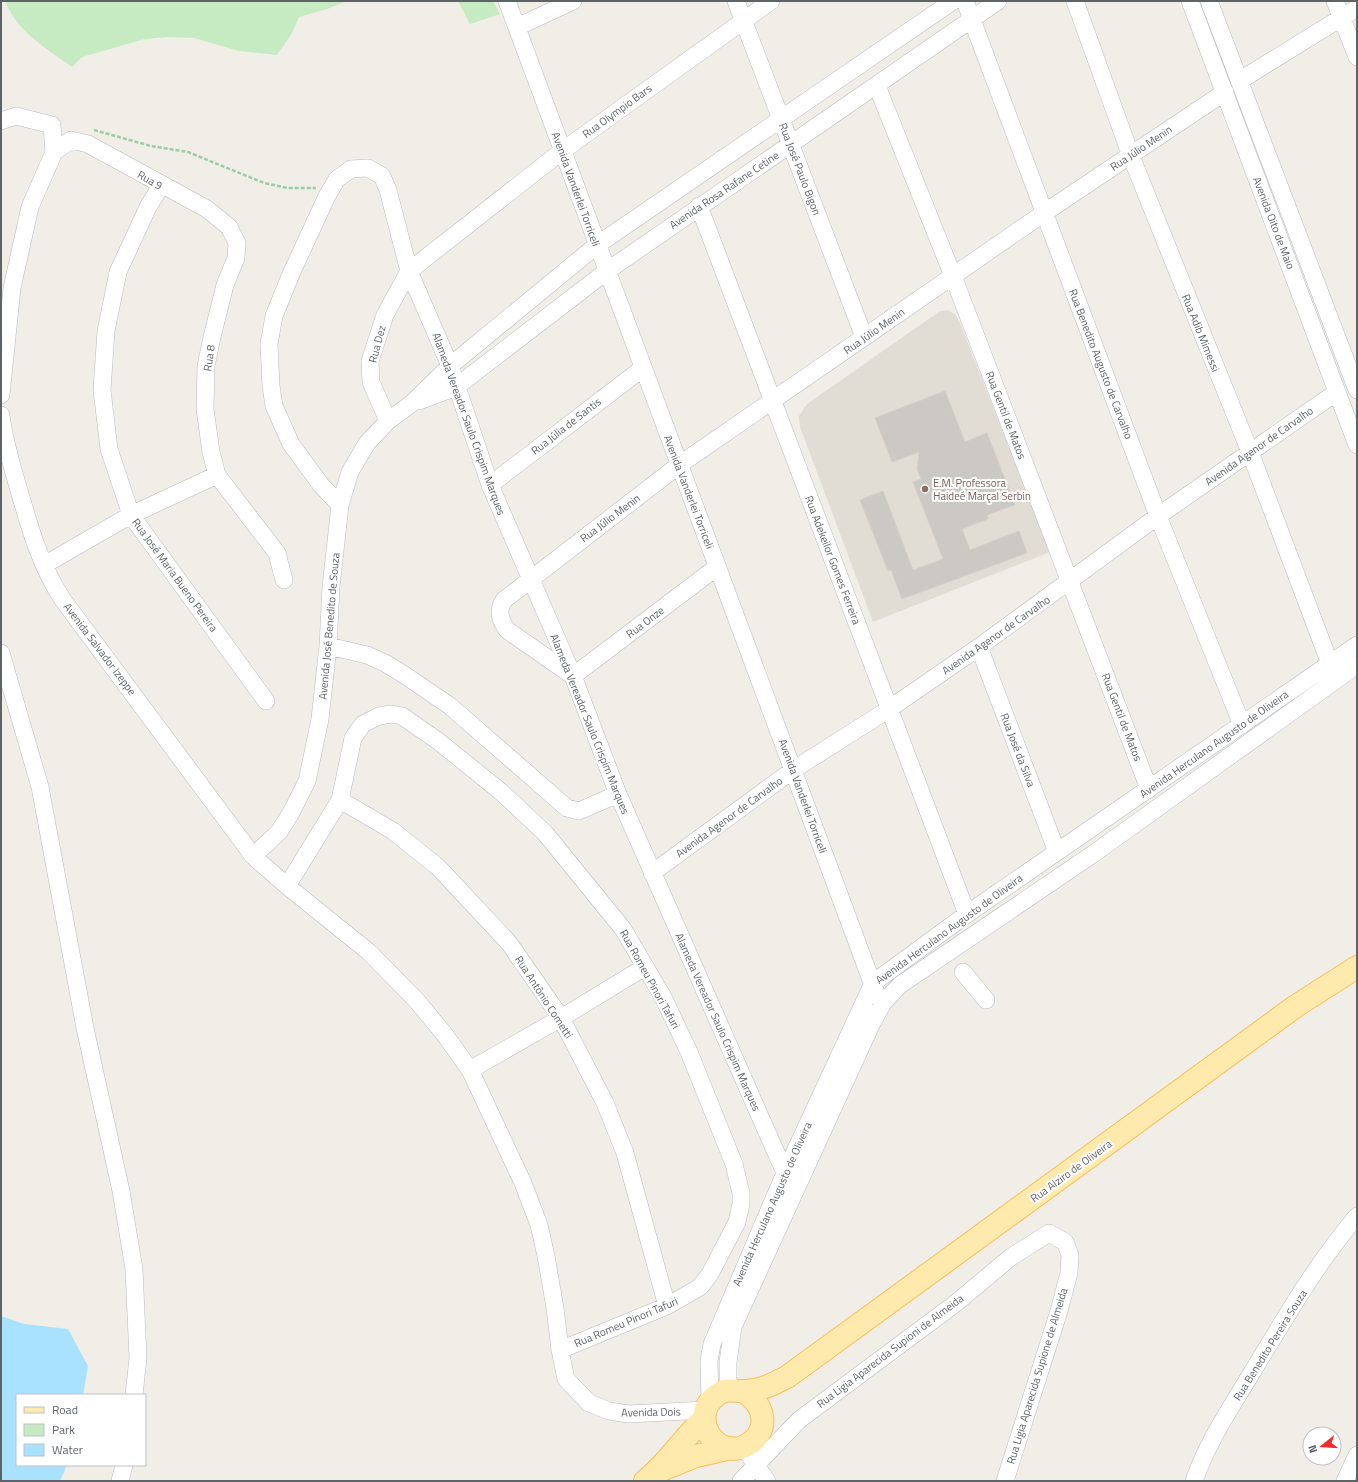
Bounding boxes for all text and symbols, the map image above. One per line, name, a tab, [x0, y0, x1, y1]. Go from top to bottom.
street label: Rua Olympio Bars	[579, 80, 655, 142]
street label: Rua José Paulo Bigon	[775, 121, 825, 218]
street label: Rua Júlio Menin	[1107, 121, 1175, 175]
street label: Avenida Vanderlei Torriceli	[548, 130, 604, 248]
street label: Avenida Rosa Rafane Cetine	[666, 147, 782, 233]
street label: Rua 9	[134, 167, 166, 193]
street label: Avenida Oito de Maio	[1249, 175, 1299, 272]
street label: Rua Benedito Augusto de Carvalho	[1065, 287, 1137, 442]
street label: Rua Adib Mimessi	[1178, 292, 1224, 374]
street label: Rua Júlio Menin	[840, 304, 908, 358]
street label: Rua Dez	[364, 323, 390, 365]
street label: Alameda Vereador Saulo Crispim Marques	[428, 330, 510, 518]
street label: Rua 8	[199, 344, 219, 372]
street label: Rua Gentil de Matos	[982, 369, 1030, 461]
street label: Rua Júlia de Santis	[528, 394, 604, 458]
street label: Avenida Agenor de Carvalho	[1202, 402, 1317, 490]
street label: Avenida Vanderlei Torriceli	[660, 433, 718, 551]
place label: E.M. Professora Haideé Marçal Serbin	[933, 475, 1031, 504]
marker: E.M. Professora Haideé Marçal Serbin	[920, 484, 930, 494]
street label: Rua Júlio Menin	[577, 490, 644, 546]
street label: Rua Adekeilor Gomes Ferreira	[801, 493, 865, 627]
street label: Rua José Maria Bueno Pereira	[128, 515, 222, 635]
street label: Avenida José Benedito de Souza	[315, 551, 343, 700]
street label: Avenida Agenor de Carvalho	[939, 591, 1054, 679]
street label: Avenida Salvador Izeppe	[60, 599, 140, 699]
street label: Rua Onze	[623, 602, 668, 642]
street label: Alameda Vereador Saulo Crispim Marques	[546, 631, 634, 817]
street label: Rua Gentil de Matos	[1098, 671, 1146, 763]
street label: Avenida Herculano Augusto de Oliveira	[1136, 686, 1292, 802]
street label: Rua José da Silva	[997, 711, 1040, 790]
street label: Avenida Vanderlei Torriceli	[775, 737, 831, 855]
street label: Avenida Agenor de Carvalho	[672, 773, 786, 861]
street label: Avenida Herculano Augusto de Oliveira	[872, 870, 1026, 988]
street label: Rua Romeu Pinori Tafuri	[616, 926, 684, 1032]
street label: Alameda Vereador Saulo Crispim Marques	[671, 930, 765, 1114]
street label: Rua Antônio Cometti	[511, 953, 577, 1041]
street label: Avenida Herculano Augusto de Oliveira	[728, 1119, 816, 1289]
street label: Rua Alziro de Oliveira	[1027, 1136, 1116, 1206]
street label: Rua Ligia Aparecida Supione de Almeida	[1003, 1286, 1072, 1466]
street label: Rua Benedito Pereira Souza	[1229, 1286, 1311, 1404]
street label: Rua Ligia Aparecida Supioni de Almeida	[813, 1290, 967, 1412]
street label: Rua Romeu Pinori Tafuri	[572, 1293, 680, 1351]
legend	[16, 1394, 146, 1466]
text: Road	[52, 1400, 78, 1419]
street label: Avenida Dois	[621, 1403, 681, 1421]
text: Park	[52, 1420, 75, 1439]
north arrow	[1302, 1426, 1342, 1466]
text: Water	[52, 1440, 83, 1459]
text: N	[1304, 1443, 1321, 1455]

